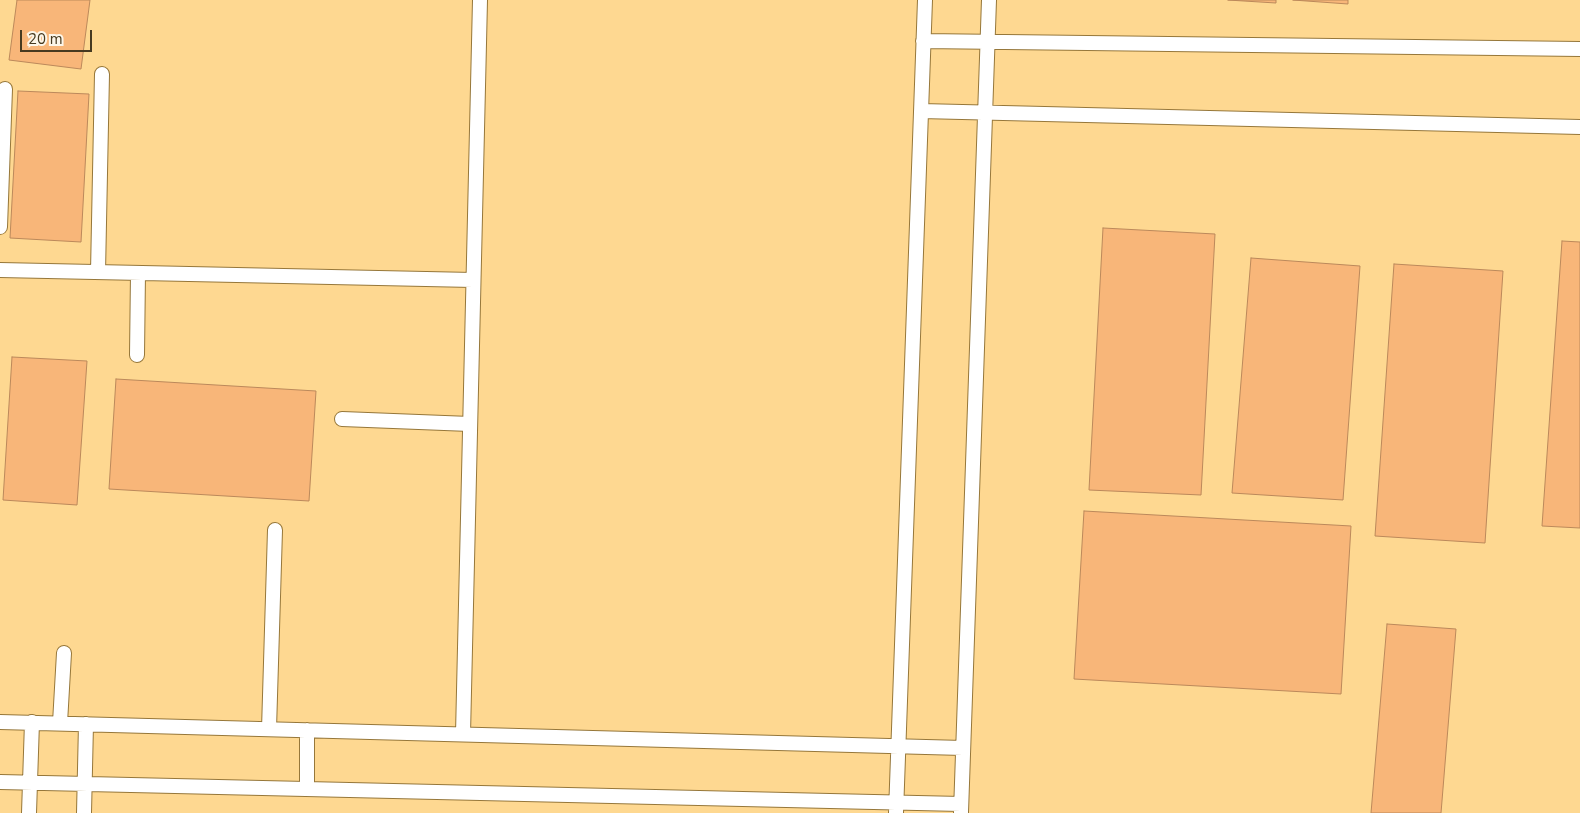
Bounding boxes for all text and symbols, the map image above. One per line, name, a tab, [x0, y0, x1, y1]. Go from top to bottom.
scale bar	[22, 20, 95, 52]
text: 20 m	[28, 29, 63, 49]

